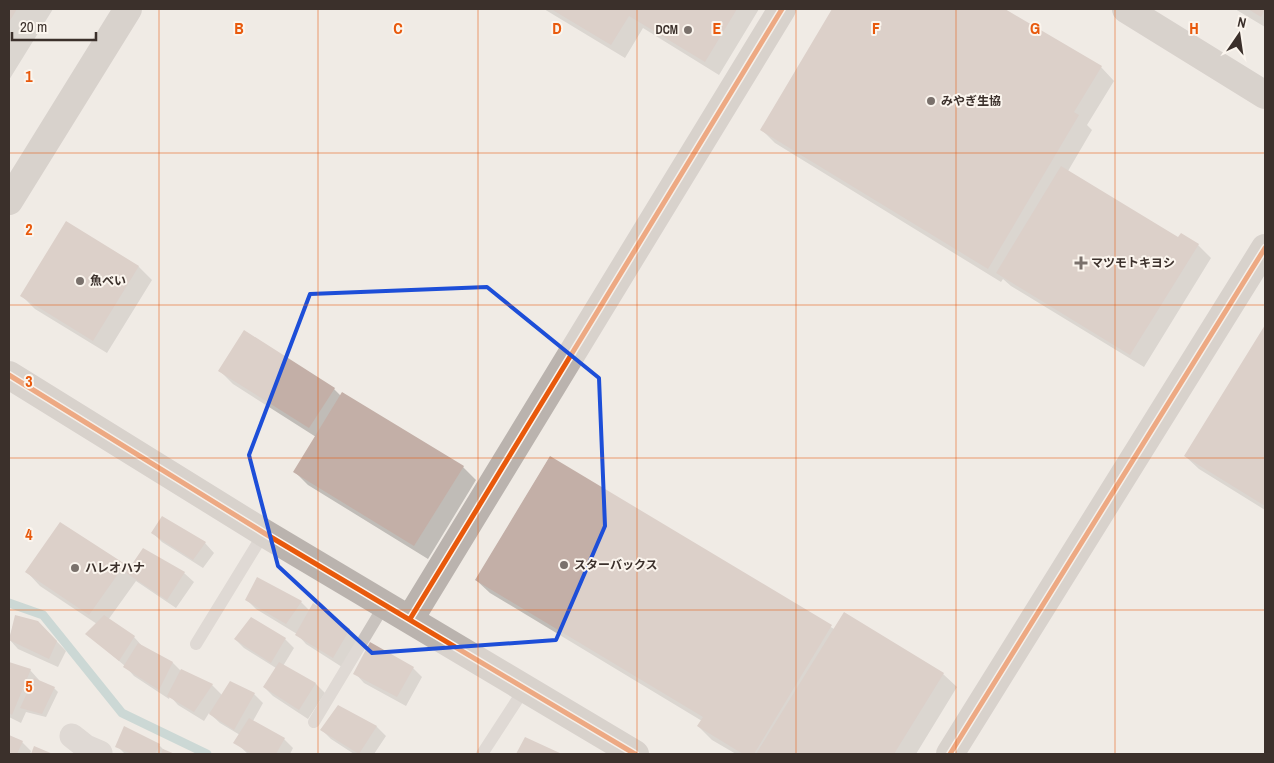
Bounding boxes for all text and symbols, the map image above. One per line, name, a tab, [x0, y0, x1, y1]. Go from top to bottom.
scale bar	[12, 10, 96, 42]
north arrow	[1214, 10, 1264, 60]
text: N	[1236, 13, 1248, 32]
text: 20 m	[20, 16, 47, 37]
text: B	[234, 17, 244, 39]
text: C	[393, 17, 403, 39]
text: D	[552, 17, 562, 39]
text: E	[713, 17, 722, 39]
text: F	[872, 17, 880, 39]
text: G	[1030, 17, 1040, 39]
text: H	[1189, 17, 1199, 39]
place label: DCM	[656, 22, 678, 38]
marker: DCM	[682, 24, 694, 36]
text: 1	[25, 65, 33, 87]
place label: みやぎ生協	[941, 93, 1001, 109]
marker: みやぎ生協	[925, 95, 937, 107]
text: 2	[25, 218, 33, 240]
place label: マツモトキヨシ	[1091, 255, 1175, 271]
marker: マツモトキヨシ	[1075, 257, 1087, 269]
place label: 魚べい	[90, 273, 126, 289]
marker: 魚べい	[74, 275, 86, 287]
text: 3	[25, 370, 33, 392]
text: 4	[25, 523, 33, 545]
place label: スターバックス	[574, 557, 658, 573]
marker: スターバックス	[558, 559, 570, 571]
place label: ハレオハナ	[85, 560, 145, 576]
marker: ハレオハナ	[69, 562, 81, 574]
text: 5	[25, 675, 33, 697]

